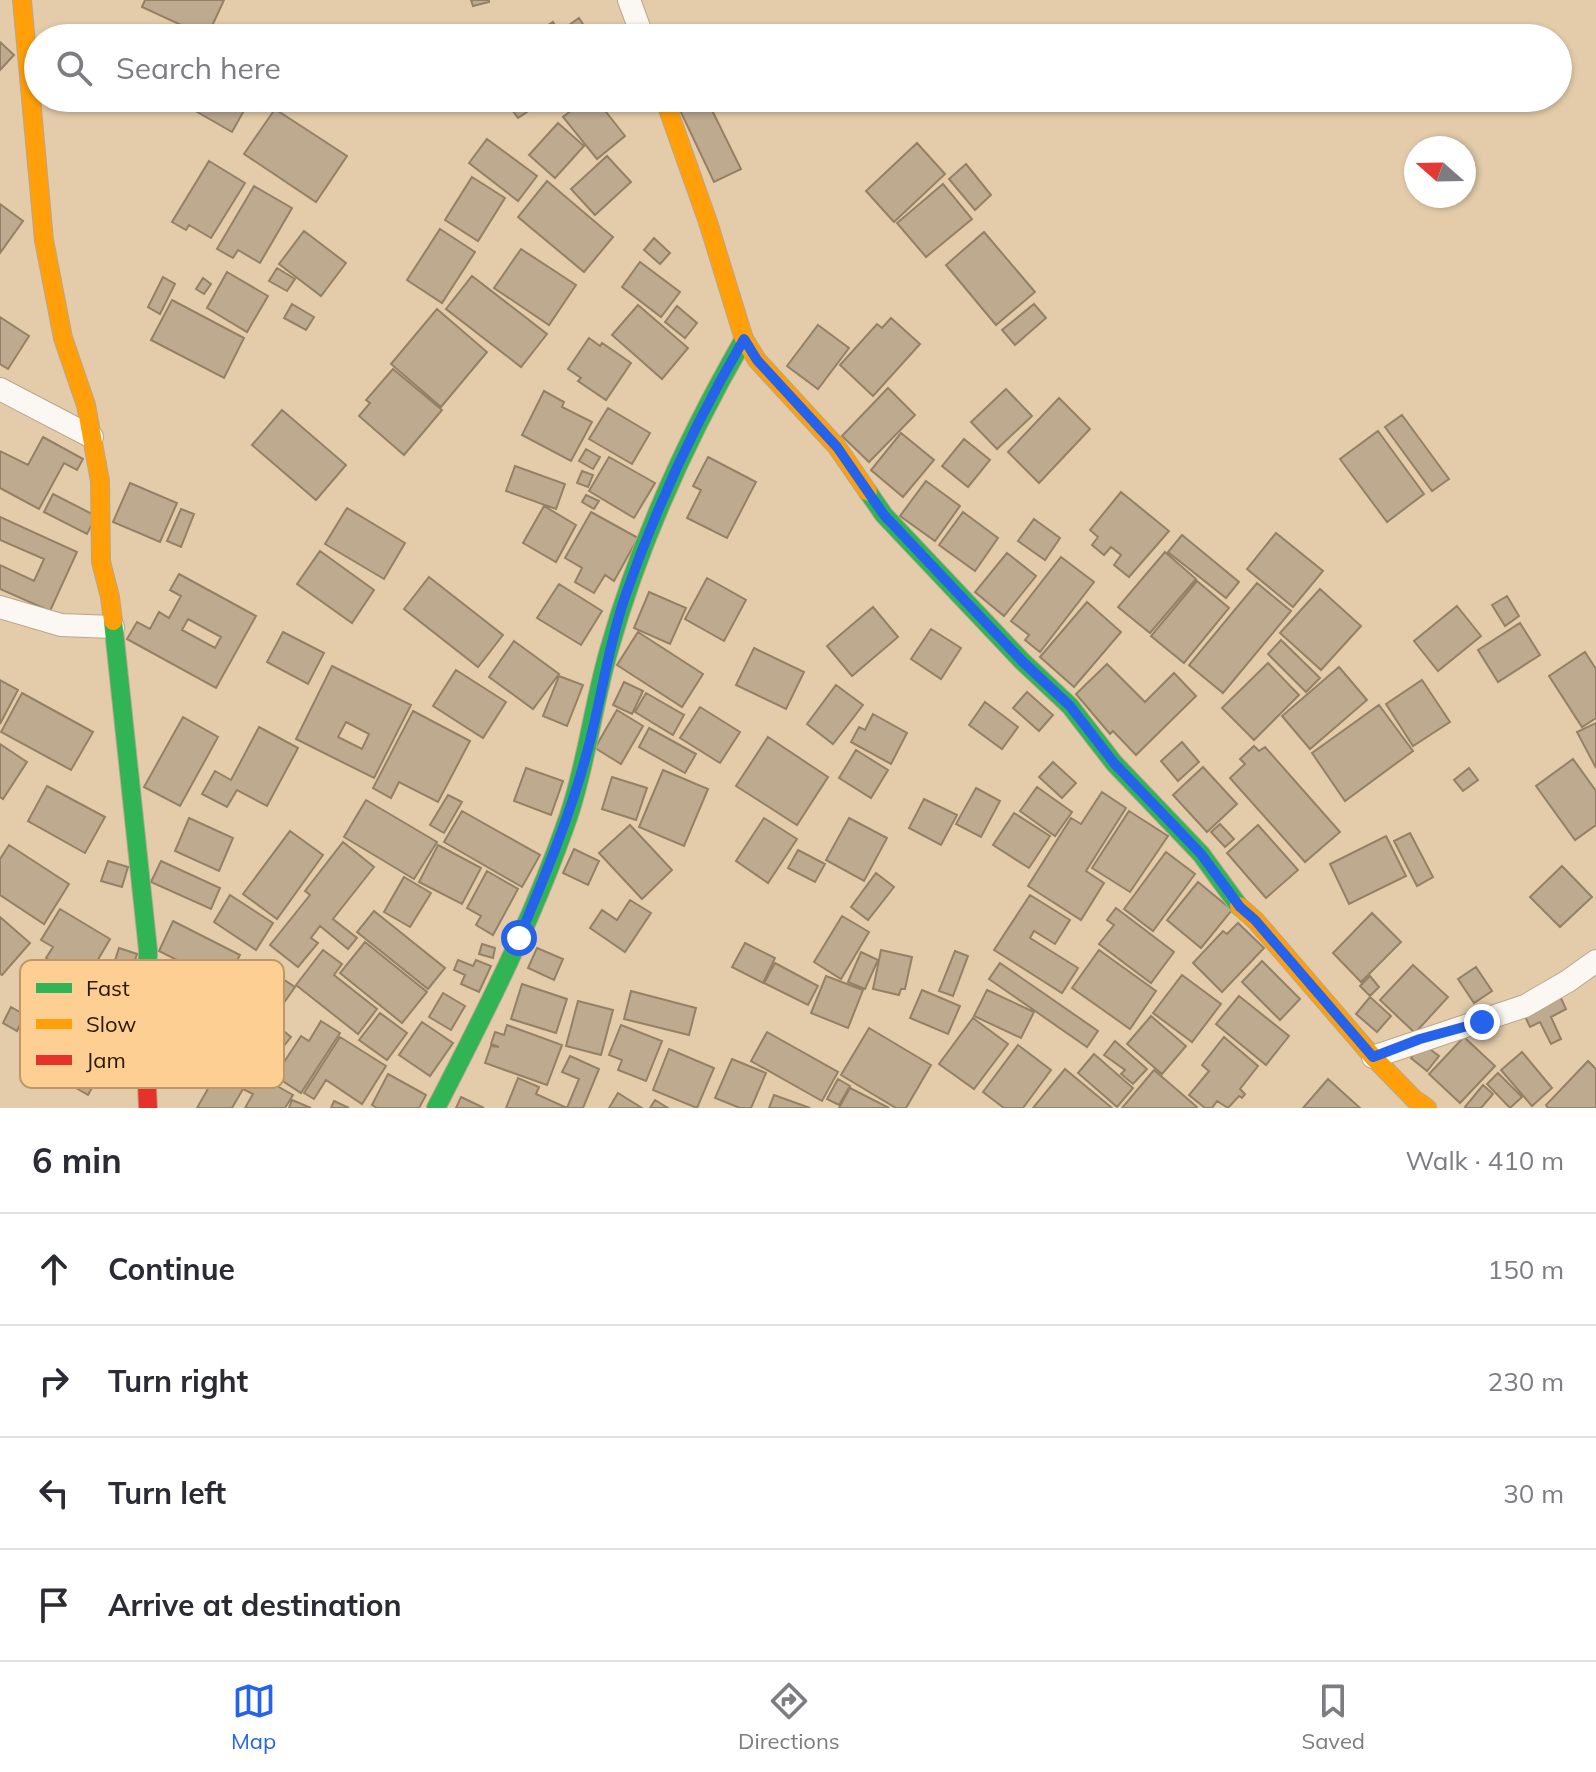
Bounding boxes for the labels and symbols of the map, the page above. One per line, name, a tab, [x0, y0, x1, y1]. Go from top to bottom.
north arrow	[1404, 136, 1476, 208]
route start	[501, 920, 537, 956]
legend	[20, 960, 284, 1088]
text: Fast	[86, 974, 130, 1002]
route end	[1464, 1004, 1500, 1040]
text: Slow	[86, 1010, 136, 1038]
text: Jam	[86, 1046, 126, 1074]

